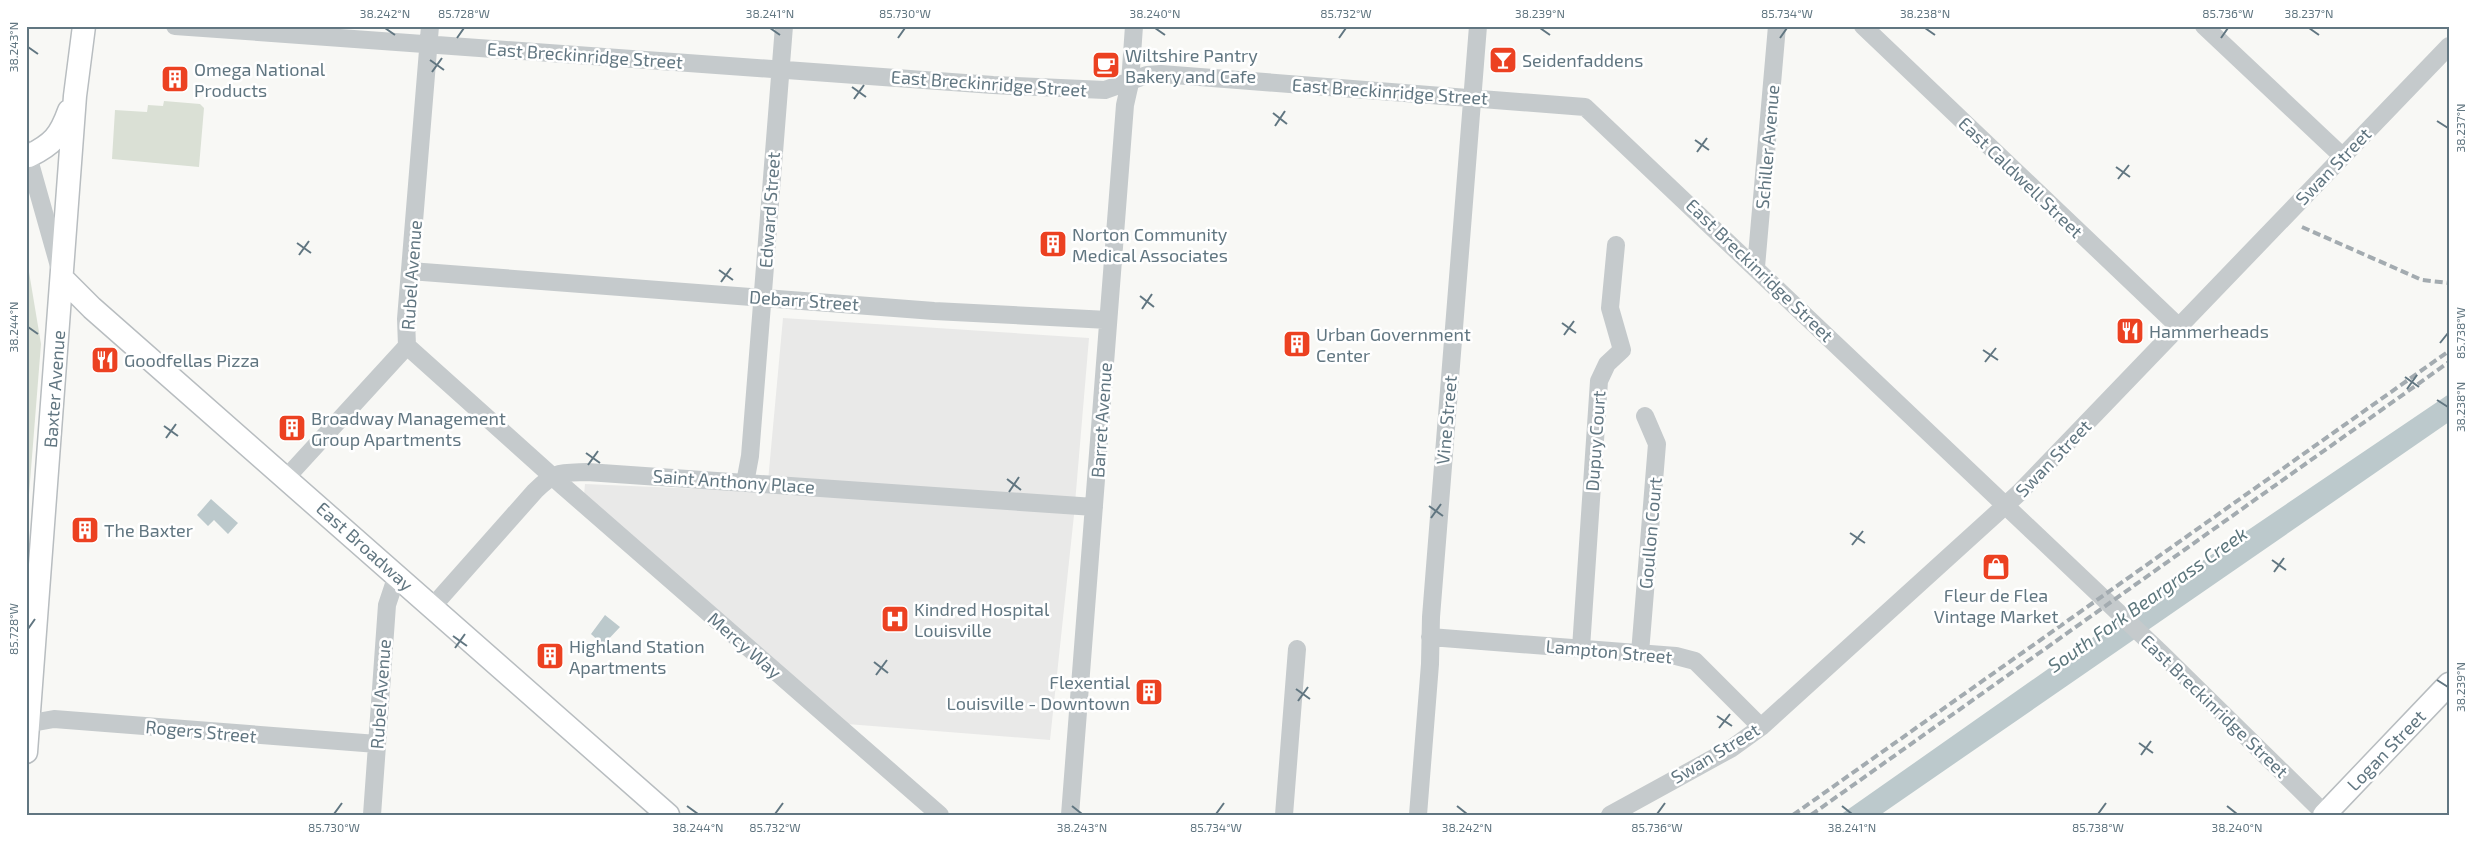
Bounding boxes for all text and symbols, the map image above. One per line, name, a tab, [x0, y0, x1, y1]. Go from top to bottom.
text: 38.242°N	[360, 6, 410, 20]
text: 85.728°W	[438, 6, 490, 20]
text: 38.241°N	[746, 6, 794, 20]
text: 85.730°W	[879, 6, 931, 20]
text: 38.240°N	[1130, 6, 1180, 20]
text: 85.732°W	[1320, 6, 1372, 20]
text: 38.239°N	[1515, 6, 1565, 20]
text: 85.734°W	[1761, 6, 1813, 20]
text: 38.238°N	[1900, 6, 1950, 20]
text: 85.736°W	[2202, 6, 2254, 20]
text: 38.237°N	[2284, 6, 2334, 20]
text: 38.243°N	[6, 22, 20, 72]
street label: East Breckinridge Street	[486, 37, 684, 73]
place label: Wiltshire Pantry Bakery and Cafe	[1125, 44, 1258, 87]
bar icon: Seidenfaddens	[1488, 45, 1518, 75]
place label: Seidenfaddens	[1522, 49, 1643, 71]
cafe icon: Wiltshire Pantry Bakery and Cafe	[1091, 50, 1121, 80]
place label: Omega National Products	[194, 58, 326, 101]
building icon: Omega National Products	[160, 64, 190, 94]
street label: East Breckinridge Street	[890, 65, 1088, 101]
street label: East Breckinridge Street	[1291, 73, 1489, 109]
street label: Schiller Avenue	[1751, 84, 1783, 210]
text: 38.237°N	[2453, 103, 2467, 153]
street label: East Caldwell Street	[1954, 112, 2088, 242]
street label: Swan Street	[2291, 123, 2375, 209]
street label: Edward Street	[754, 151, 784, 269]
street label: East Breckinridge Street	[1682, 194, 1838, 346]
street label: Rubel Avenue	[396, 219, 426, 331]
place label: Norton Community Medical Associates	[1072, 223, 1228, 266]
building icon: Norton Community Medical Associates	[1038, 229, 1068, 259]
street label: Debarr Street	[748, 285, 860, 315]
text: 38.244°N	[6, 301, 20, 353]
text: 85.738°W	[2453, 307, 2467, 359]
restaurant icon: Hammerheads	[2115, 316, 2145, 346]
place label: Hammerheads	[2149, 320, 2269, 342]
place label: Urban Government Center	[1316, 323, 1471, 366]
street label: Baxter Avenue	[39, 329, 69, 449]
building icon: Urban Government Center	[1282, 329, 1312, 359]
restaurant icon: Goodfellas Pizza	[90, 345, 120, 375]
place label: Goodfellas Pizza	[124, 349, 260, 371]
street label: Barret Avenue	[1086, 362, 1116, 478]
street label: Vine Street	[1431, 374, 1461, 466]
text: 38.238°N	[2453, 382, 2467, 432]
street label: Dupuy Court	[1581, 390, 1610, 492]
place label: Broadway Management Group Apartments	[311, 407, 506, 450]
building icon: Broadway Management Group Apartments	[277, 413, 307, 443]
street label: Swan Street	[2011, 415, 2095, 501]
street label: Saint Anthony Place	[652, 464, 816, 498]
street label: Goullon Court	[1634, 476, 1666, 590]
street label: East Broadway	[312, 497, 418, 596]
building icon: The Baxter	[70, 515, 100, 545]
place label: The Baxter	[104, 519, 193, 541]
water label: South Fork Beargrass Creek	[2043, 521, 2251, 677]
shop icon: Fleur de Flea Vintage Market	[1981, 552, 2011, 582]
place label: Fleur de Flea Vintage Market	[1934, 584, 2058, 627]
place label: Kindred Hospital Louisville	[914, 598, 1050, 641]
text: 85.728°W	[6, 603, 20, 655]
hospital icon: Kindred Hospital Louisville	[880, 604, 910, 634]
street label: Mercy Way	[704, 607, 787, 683]
street label: East Breckinridge Street	[2137, 630, 2293, 782]
place label: Highland Station Apartments	[569, 635, 705, 678]
street label: Lampton Street	[1545, 635, 1673, 668]
street label: Rubel Avenue	[365, 638, 395, 750]
building icon: Highland Station Apartments	[535, 641, 565, 671]
text: 38.239°N	[2453, 662, 2467, 712]
place label: Flexential Louisville - Downtown	[947, 671, 1131, 714]
building icon: Flexential Louisville - Downtown	[1134, 677, 1164, 707]
street label: Logan Street	[2342, 705, 2430, 795]
street label: Rogers Street	[145, 715, 258, 747]
street label: Swan Street	[1667, 718, 1763, 788]
text: 85.730°W	[308, 820, 360, 834]
text: 38.244°N	[672, 820, 724, 834]
text: 85.732°W	[749, 820, 801, 834]
text: 38.243°N	[1057, 820, 1107, 834]
text: 85.734°W	[1190, 820, 1242, 834]
text: 38.242°N	[1442, 820, 1492, 834]
text: 85.736°W	[1631, 820, 1683, 834]
text: 38.241°N	[1828, 820, 1876, 834]
text: 85.738°W	[2072, 820, 2124, 834]
text: 38.240°N	[2212, 820, 2262, 834]

